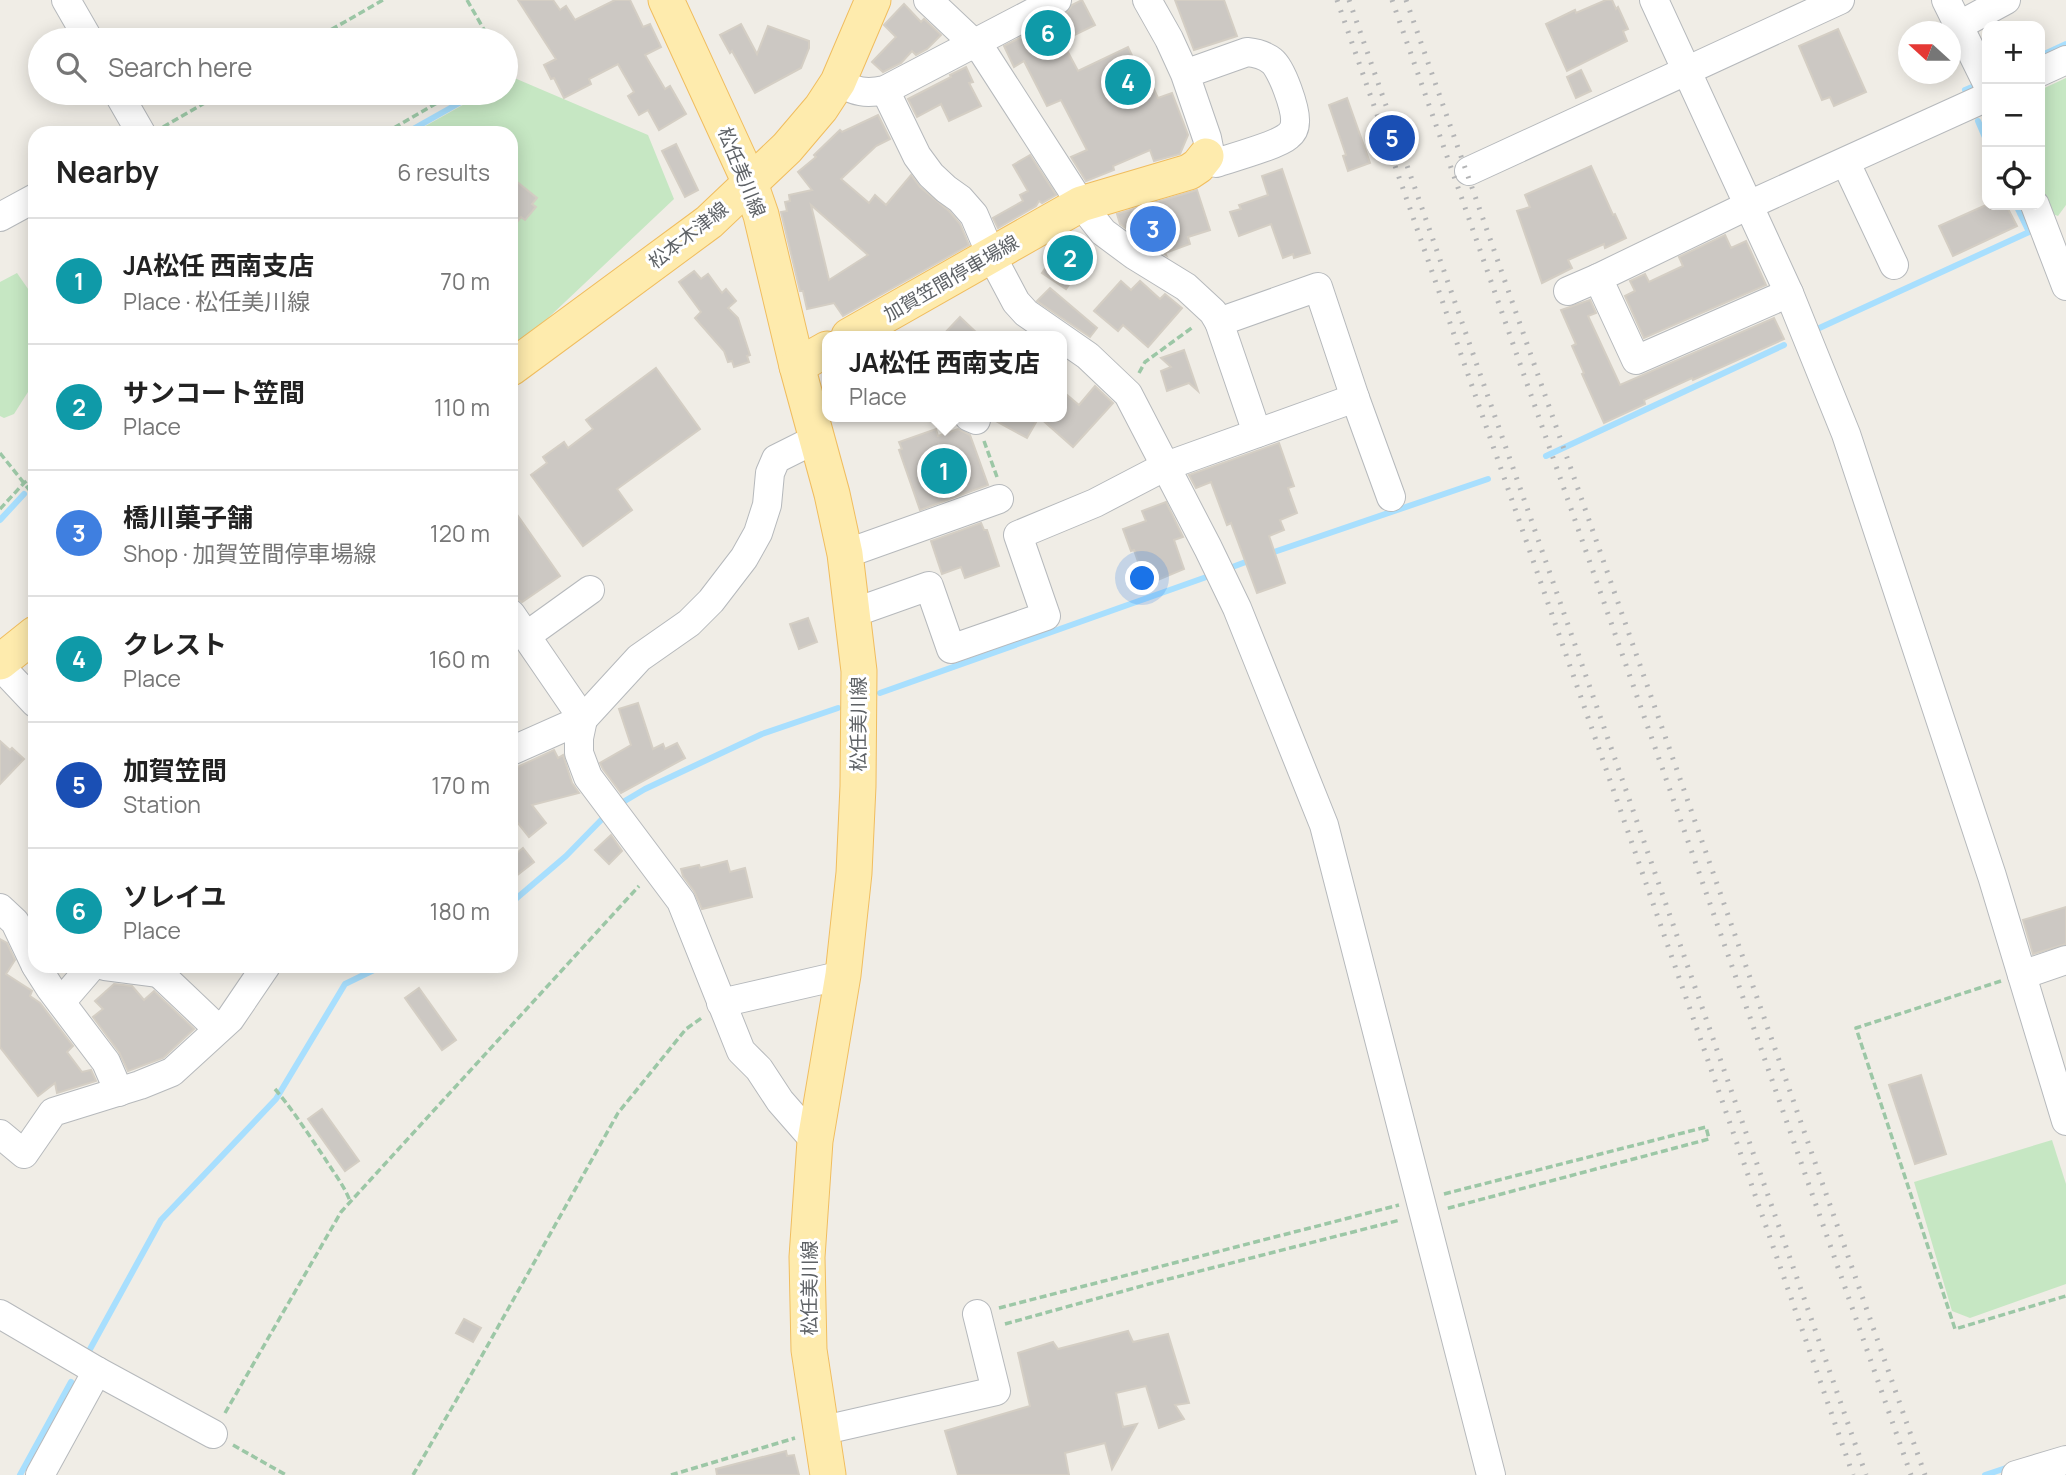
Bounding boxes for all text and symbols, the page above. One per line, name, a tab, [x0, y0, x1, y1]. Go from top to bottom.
pin: 6	[1025, 7, 1071, 59]
north arrow	[1898, 21, 1961, 84]
map controls	[1982, 21, 2045, 210]
button: +	[1982, 21, 2045, 84]
search box	[28, 28, 518, 105]
icon: search	[52, 48, 90, 86]
text: Search here	[108, 49, 253, 85]
pin: 4	[1105, 56, 1151, 108]
button: −	[1982, 84, 2045, 147]
pin: 5	[1369, 112, 1415, 164]
street label: 松任美川線	[712, 123, 772, 221]
button: locate	[1982, 147, 2045, 210]
text: Nearby	[56, 151, 159, 192]
text: 6 results	[397, 156, 490, 188]
street label: 松本木津線	[643, 196, 733, 274]
pin: 3	[1130, 203, 1176, 255]
street label: 加賀笠間停車場線	[879, 229, 1023, 327]
pin: 2	[1047, 232, 1093, 284]
text: JA松任 西南支店	[123, 247, 314, 283]
text: 1	[74, 265, 84, 297]
text: 70 m	[440, 265, 490, 297]
text: Place · 松任美川線	[123, 285, 310, 317]
popup	[822, 331, 1067, 422]
text: JA松任 西南支店	[849, 344, 1040, 380]
text: サンコート笠間	[123, 374, 305, 410]
text: Place	[849, 380, 907, 412]
text: 2	[72, 391, 86, 423]
text: 110 m	[434, 391, 490, 423]
text: Place	[123, 410, 181, 442]
pin: 1	[921, 445, 967, 497]
text: 橋川菓子舗	[123, 499, 253, 535]
text: 3	[72, 517, 86, 549]
text: 120 m	[430, 517, 490, 549]
text: Shop · 加賀笠間停車場線	[123, 537, 376, 569]
your location	[1125, 561, 1159, 595]
text: クレスト	[123, 626, 227, 662]
text: 4	[72, 643, 86, 675]
text: 160 m	[429, 643, 490, 675]
text: Place	[123, 662, 181, 694]
street label: 松任美川線	[845, 676, 871, 772]
text: 加賀笠間	[123, 752, 227, 788]
text: 5	[72, 769, 86, 801]
text: 170 m	[431, 769, 490, 801]
text: Station	[123, 788, 201, 820]
text: ソレイユ	[123, 878, 226, 914]
text: 6	[72, 895, 86, 927]
text: 180 m	[430, 895, 490, 927]
text: Place	[123, 914, 181, 946]
street label: 松任美川線	[796, 1240, 822, 1336]

